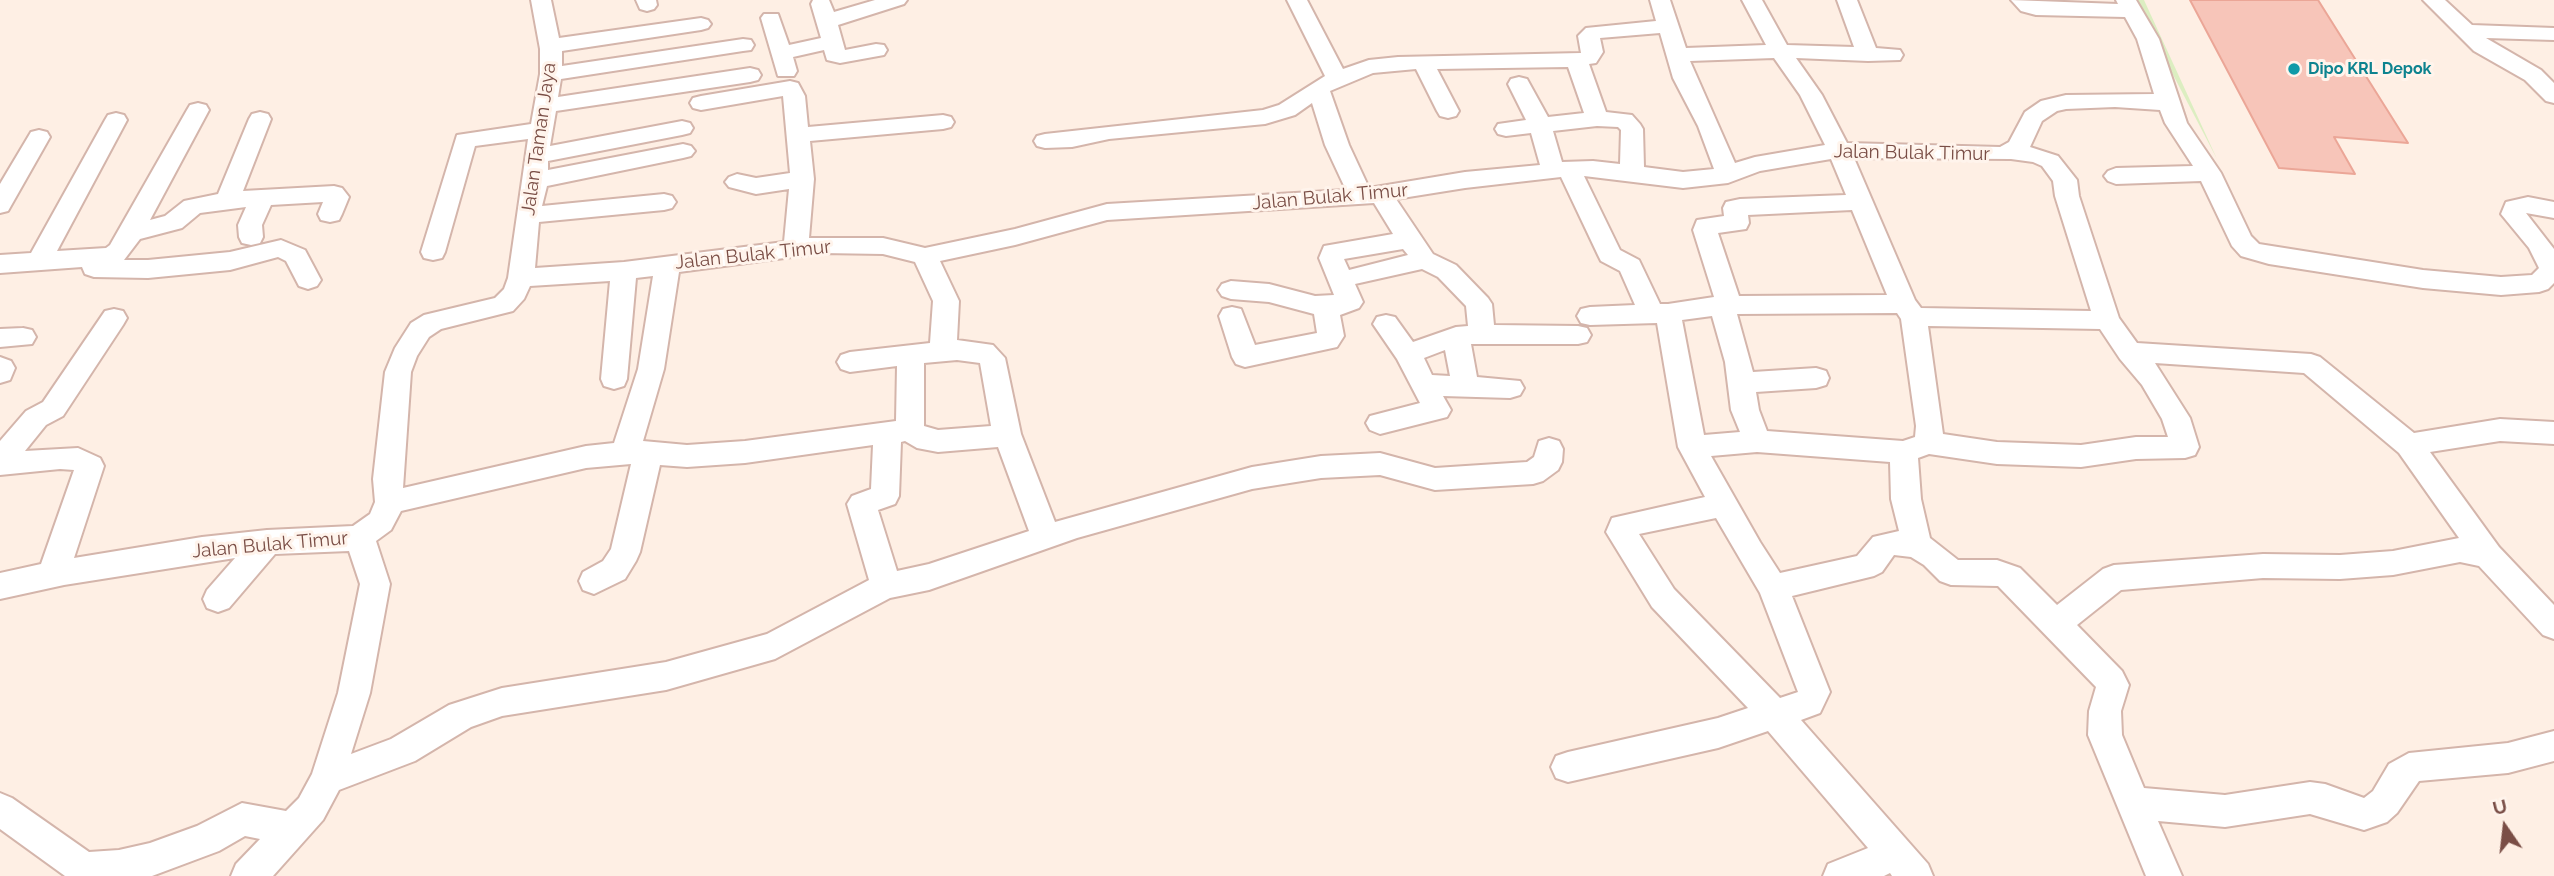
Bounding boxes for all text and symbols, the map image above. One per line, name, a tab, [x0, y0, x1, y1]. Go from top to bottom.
place label: Dipo KRL Depok	[2308, 59, 2432, 79]
street label: Jalan Taman Jaya	[517, 61, 561, 217]
marker: Dipo KRL Depok	[2286, 61, 2302, 77]
street label: Jalan Bulak Timur	[1834, 140, 1990, 166]
street label: Jalan Bulak Timur	[1251, 179, 1409, 215]
street label: Jalan Bulak Timur	[674, 235, 832, 275]
street label: Jalan Bulak Timur	[191, 527, 349, 563]
north arrow	[2470, 792, 2540, 862]
text: U	[2490, 794, 2509, 819]

